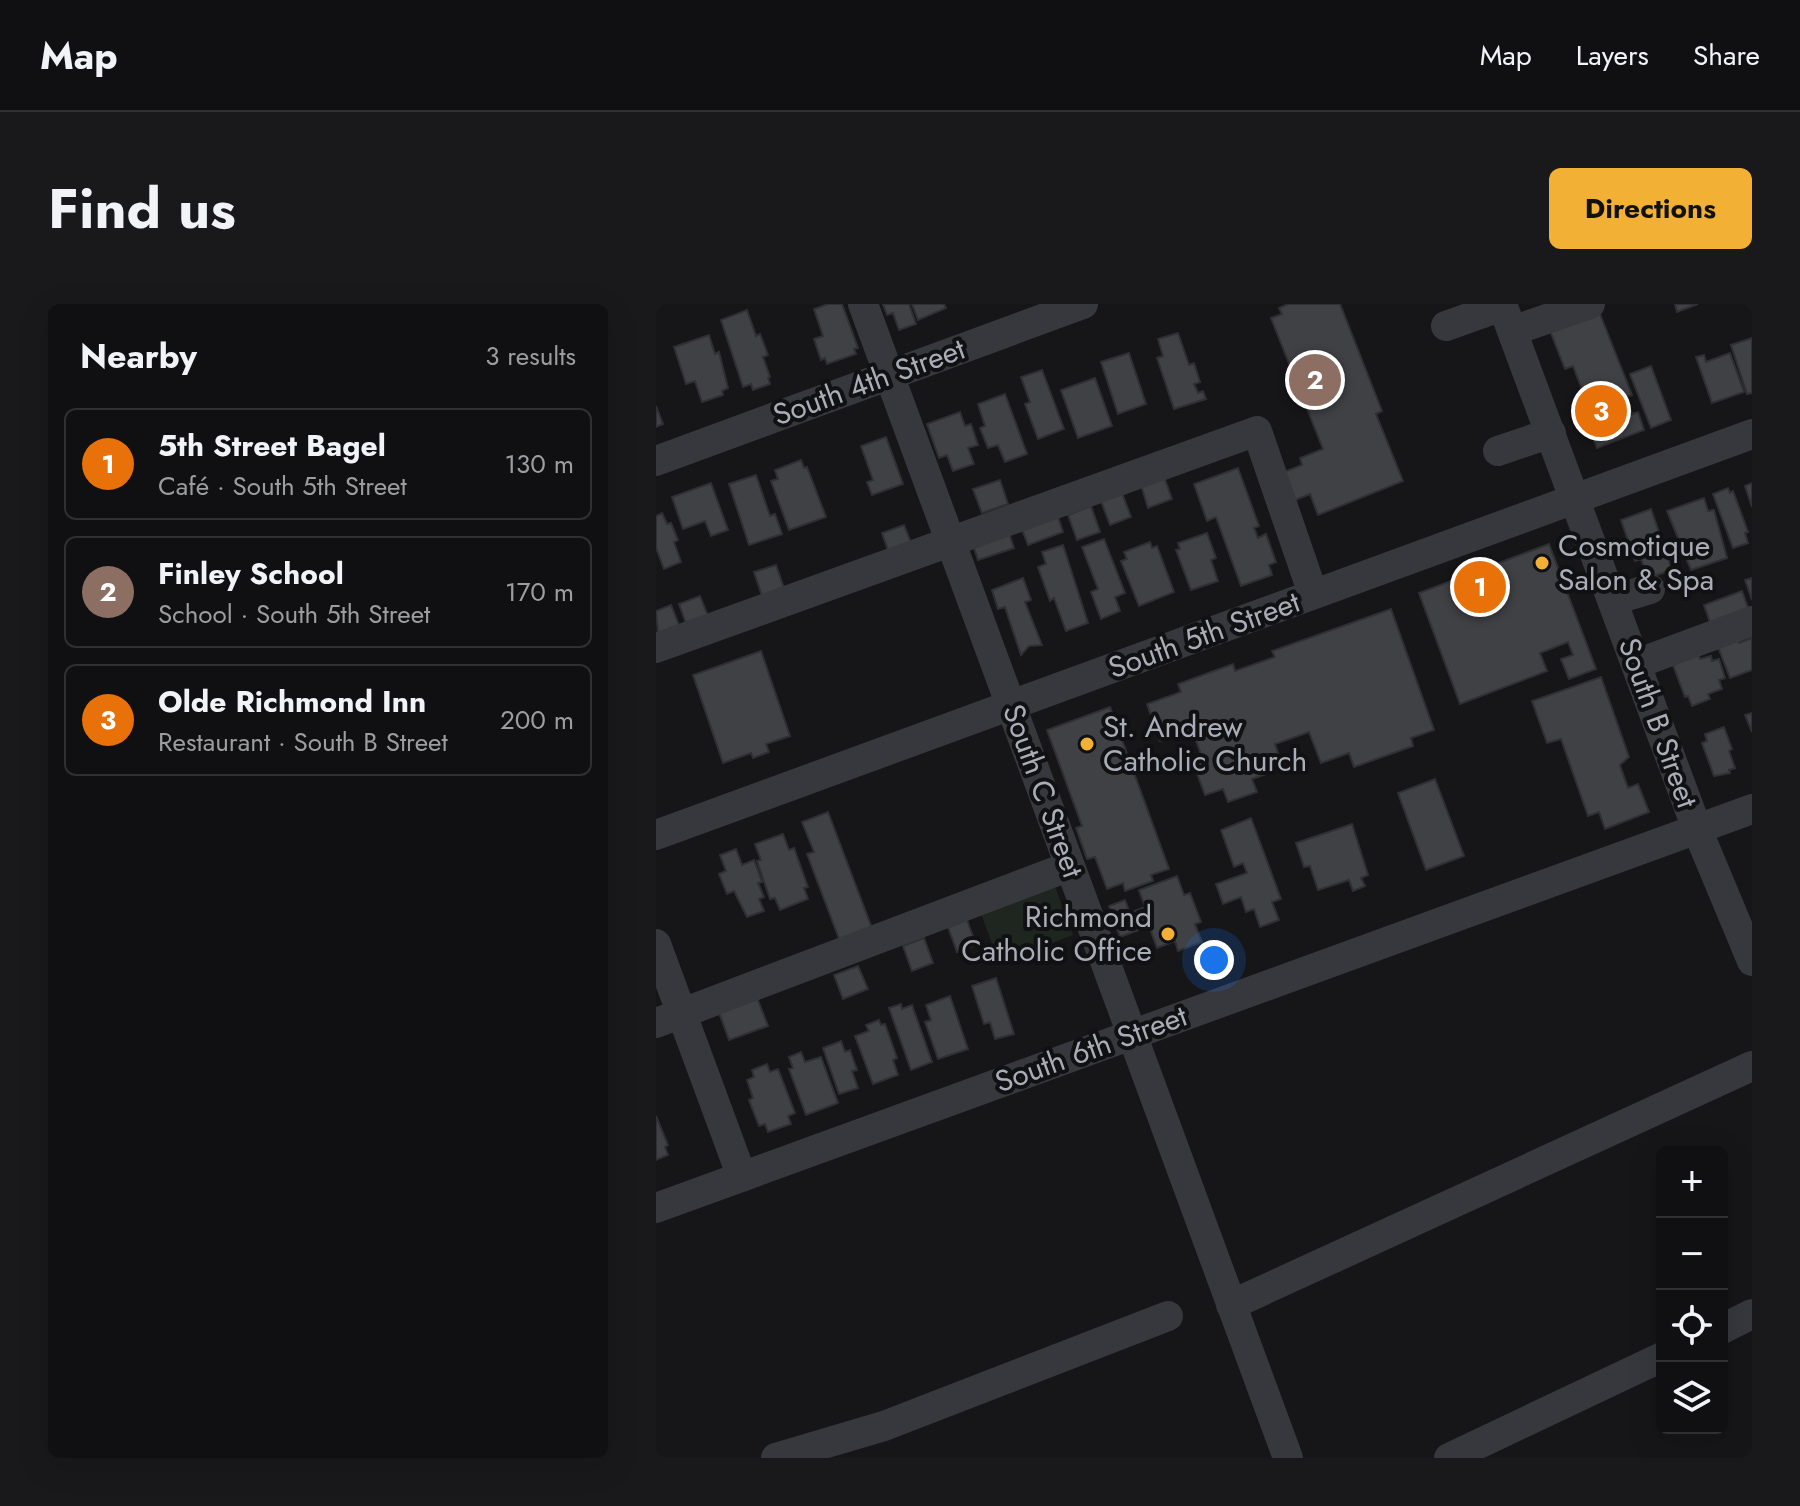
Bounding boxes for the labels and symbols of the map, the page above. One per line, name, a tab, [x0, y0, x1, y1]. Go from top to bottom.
street label: South 4th Street	[767, 327, 972, 436]
pin: 2	[1289, 350, 1341, 410]
pin: 3	[1575, 381, 1627, 441]
place label: Cosmotique Salon & Spa	[1558, 524, 1714, 601]
marker: Cosmotique Salon & Spa	[1533, 554, 1551, 572]
pin: 1	[1454, 557, 1506, 617]
street label: South 5th Street	[1102, 580, 1306, 689]
street label: South B Street	[1608, 632, 1709, 814]
street label: South C Street	[992, 698, 1095, 884]
place label: St. Andrew Catholic Church	[1103, 705, 1307, 782]
marker: St. Andrew Catholic Church	[1078, 735, 1096, 753]
place label: Richmond Catholic Office	[961, 895, 1152, 972]
marker: Richmond Catholic Office	[1159, 925, 1177, 943]
your location	[1194, 940, 1234, 980]
street label: South 6th Street	[989, 994, 1194, 1103]

